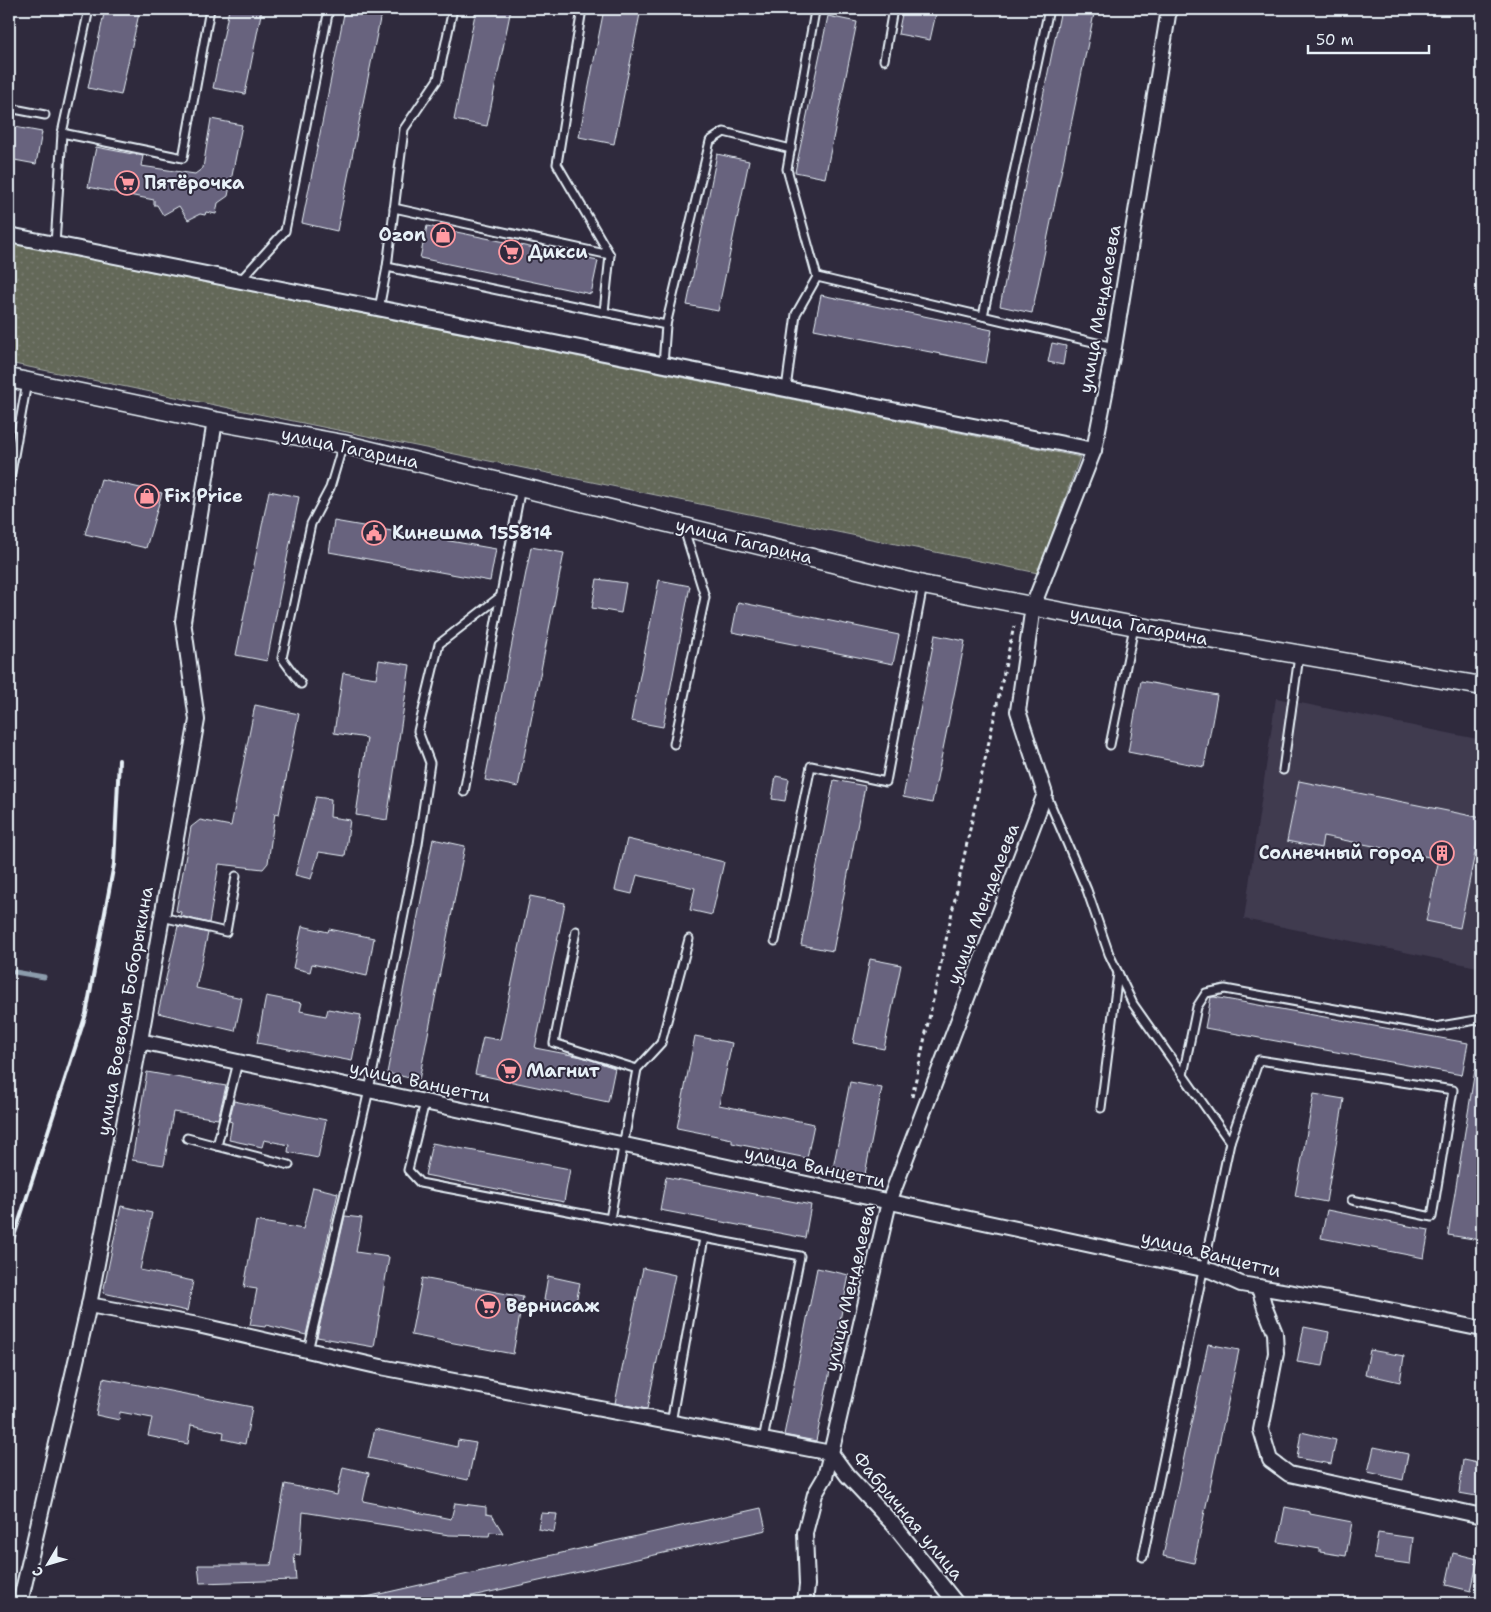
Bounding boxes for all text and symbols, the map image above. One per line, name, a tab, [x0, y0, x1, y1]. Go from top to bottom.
scale bar	[1308, 22, 1430, 54]
text: 50 m	[1316, 30, 1354, 50]
supermarket icon: Пятёрочка	[114, 170, 140, 196]
place label: Пятёрочка	[144, 171, 245, 195]
shop icon: Ozon	[430, 222, 456, 248]
place label: Ozon	[379, 223, 426, 247]
street label: улица Менделеева	[1073, 223, 1127, 395]
supermarket icon: Дикси	[498, 239, 524, 265]
place label: Дикси	[528, 240, 588, 264]
street label: улица Гагарина	[279, 422, 421, 474]
shop icon: Fix Price	[134, 483, 160, 509]
place label: Fix Price	[164, 484, 243, 508]
street label: улица Гагарина	[673, 512, 815, 570]
public building icon: Кинешма 155814	[361, 520, 387, 546]
place label: Кинешма 155814	[392, 521, 553, 545]
street label: улица Гагарина	[1068, 601, 1210, 651]
street label: улица Менделеева	[941, 820, 1025, 988]
building icon: Солнечный город	[1429, 840, 1455, 866]
place label: Солнечный город	[1259, 841, 1424, 865]
street label: улица Воеводы Боборыкина	[91, 885, 159, 1137]
street label: улица Ванцетти	[347, 1055, 493, 1109]
supermarket icon: Магнит	[496, 1058, 522, 1084]
place label: Магнит	[526, 1059, 600, 1083]
street label: улица Ванцетти	[742, 1140, 888, 1194]
street label: улица Менделеева	[819, 1202, 881, 1374]
street label: улица Ванцетти	[1138, 1225, 1284, 1283]
supermarket icon: Вернисаж	[475, 1293, 501, 1319]
place label: Вернисаж	[506, 1294, 600, 1318]
street label: Фабричная улица	[847, 1447, 969, 1585]
north arrow	[22, 1540, 72, 1590]
text: С	[28, 1563, 47, 1581]

